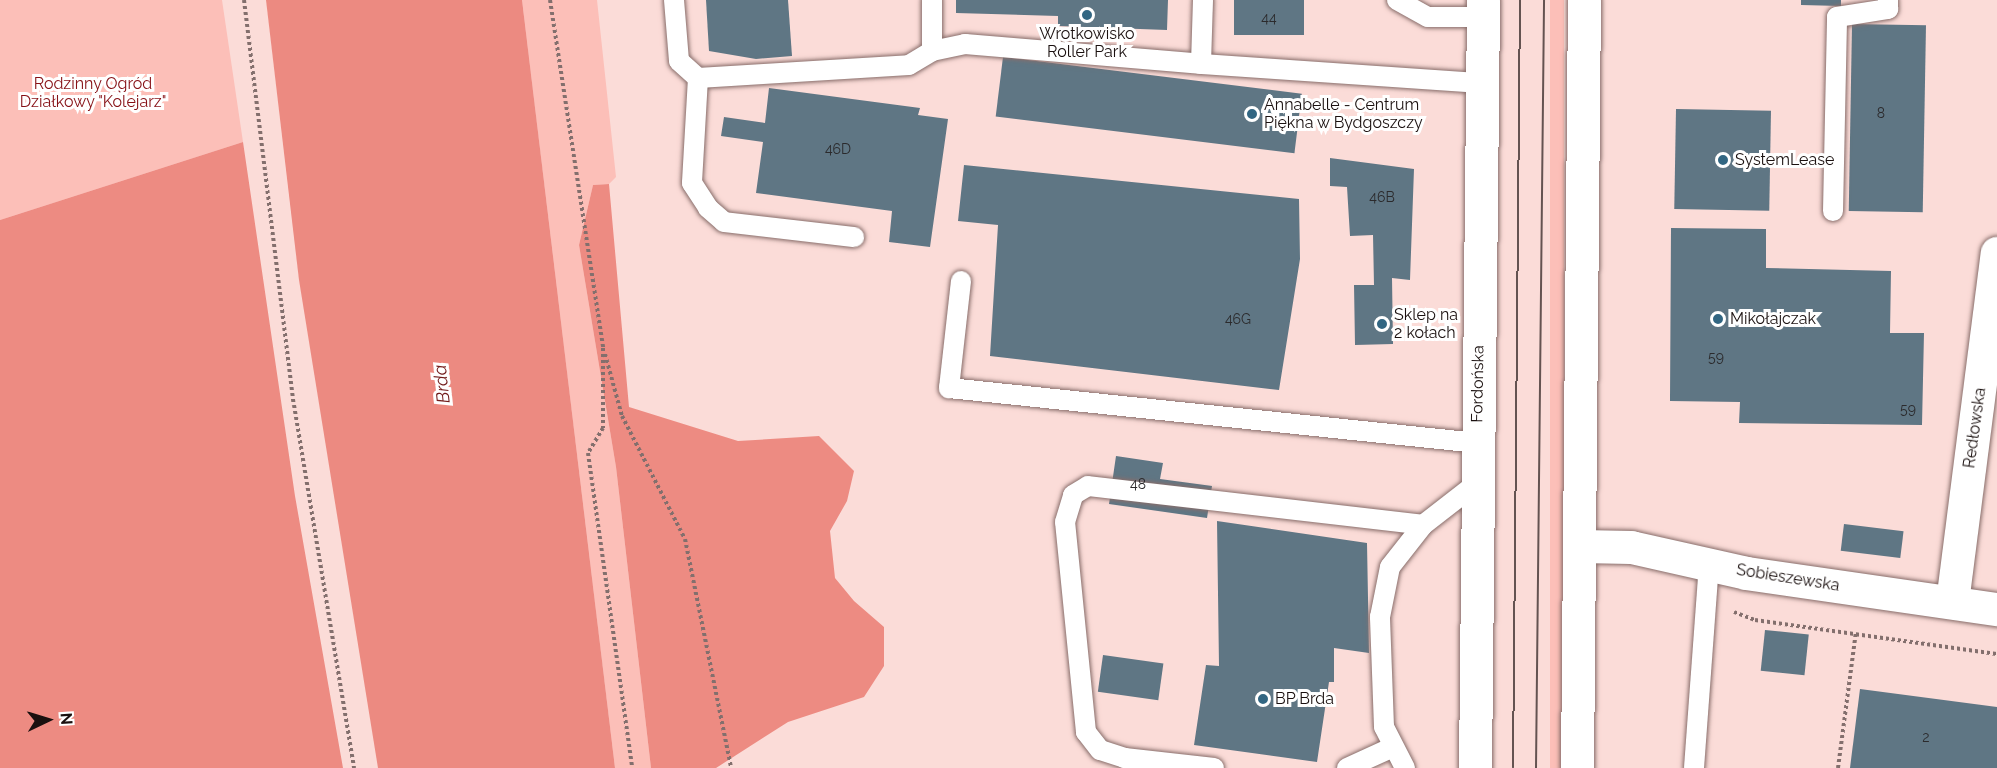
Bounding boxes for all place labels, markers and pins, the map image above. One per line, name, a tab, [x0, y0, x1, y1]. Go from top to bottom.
marker: Wrotkowisko Roller Park	[1080, 8, 1094, 22]
place label: Wrotkowisko Roller Park	[1039, 24, 1135, 62]
place label: Annabelle - Centrum Piękna w Bydgoszczy	[1264, 95, 1424, 133]
marker: Annabelle - Centrum Piękna w Bydgoszczy	[1245, 107, 1259, 121]
place label: SystemLease	[1735, 150, 1834, 170]
marker: SystemLease	[1716, 153, 1730, 167]
place label: Sklep na 2 kołach	[1394, 305, 1458, 343]
place label: Mikołajczak	[1730, 309, 1816, 329]
marker: Mikołajczak	[1711, 312, 1725, 326]
marker: Sklep na 2 kołach	[1375, 317, 1389, 331]
place label: BP Brda	[1275, 689, 1334, 709]
marker: BP Brda	[1256, 692, 1270, 706]

